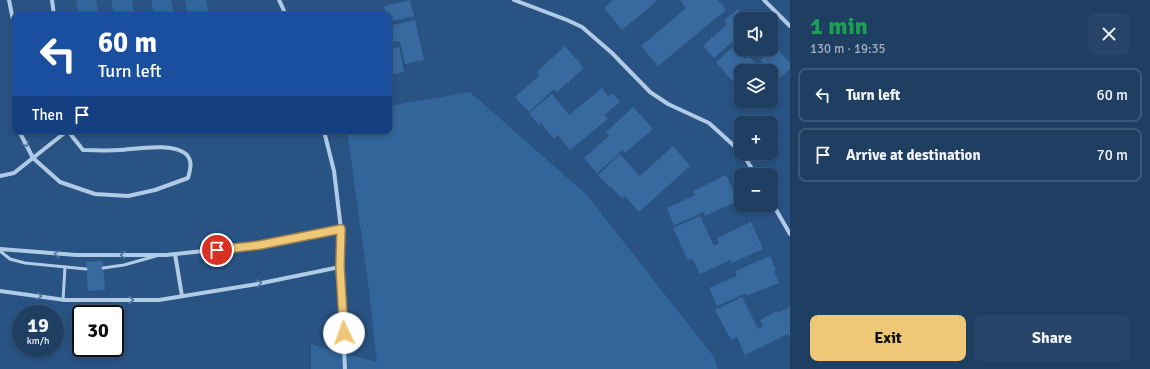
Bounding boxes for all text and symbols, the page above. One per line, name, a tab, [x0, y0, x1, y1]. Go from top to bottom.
text: 1 min	[810, 11, 868, 41]
map controls	[734, 12, 778, 212]
button: sound	[734, 12, 778, 56]
button: close	[1088, 13, 1130, 55]
text: 60 m	[98, 26, 157, 60]
icon: left	[32, 28, 84, 80]
text: 130 m · 19:35	[810, 41, 886, 57]
text: Turn left	[98, 60, 161, 82]
button: layers	[734, 64, 778, 108]
icon: left	[812, 84, 834, 106]
text: Turn left	[846, 86, 900, 104]
text: 60 m	[1097, 86, 1128, 104]
icon: arrive	[71, 104, 93, 126]
text: Then	[32, 106, 63, 124]
button: +	[734, 116, 778, 160]
one-way arrow	[21, 140, 29, 148]
icon: arrive	[812, 144, 834, 166]
text: Arrive at destination	[846, 146, 981, 164]
text: 70 m	[1097, 146, 1128, 164]
button: −	[734, 168, 778, 212]
pin	[200, 233, 234, 267]
icon: arrive	[206, 239, 228, 261]
one-way arrow	[54, 249, 60, 258]
one-way arrow	[120, 251, 126, 259]
one-way arrow	[256, 279, 262, 288]
one-way arrow	[36, 291, 42, 300]
one-way arrow	[128, 296, 134, 304]
speed limit sign: 30	[72, 305, 124, 357]
position arrow	[323, 312, 365, 354]
text: 19	[27, 313, 49, 338]
button: Exit	[810, 315, 966, 361]
button: Share	[974, 315, 1130, 361]
text: km/h	[27, 335, 49, 347]

